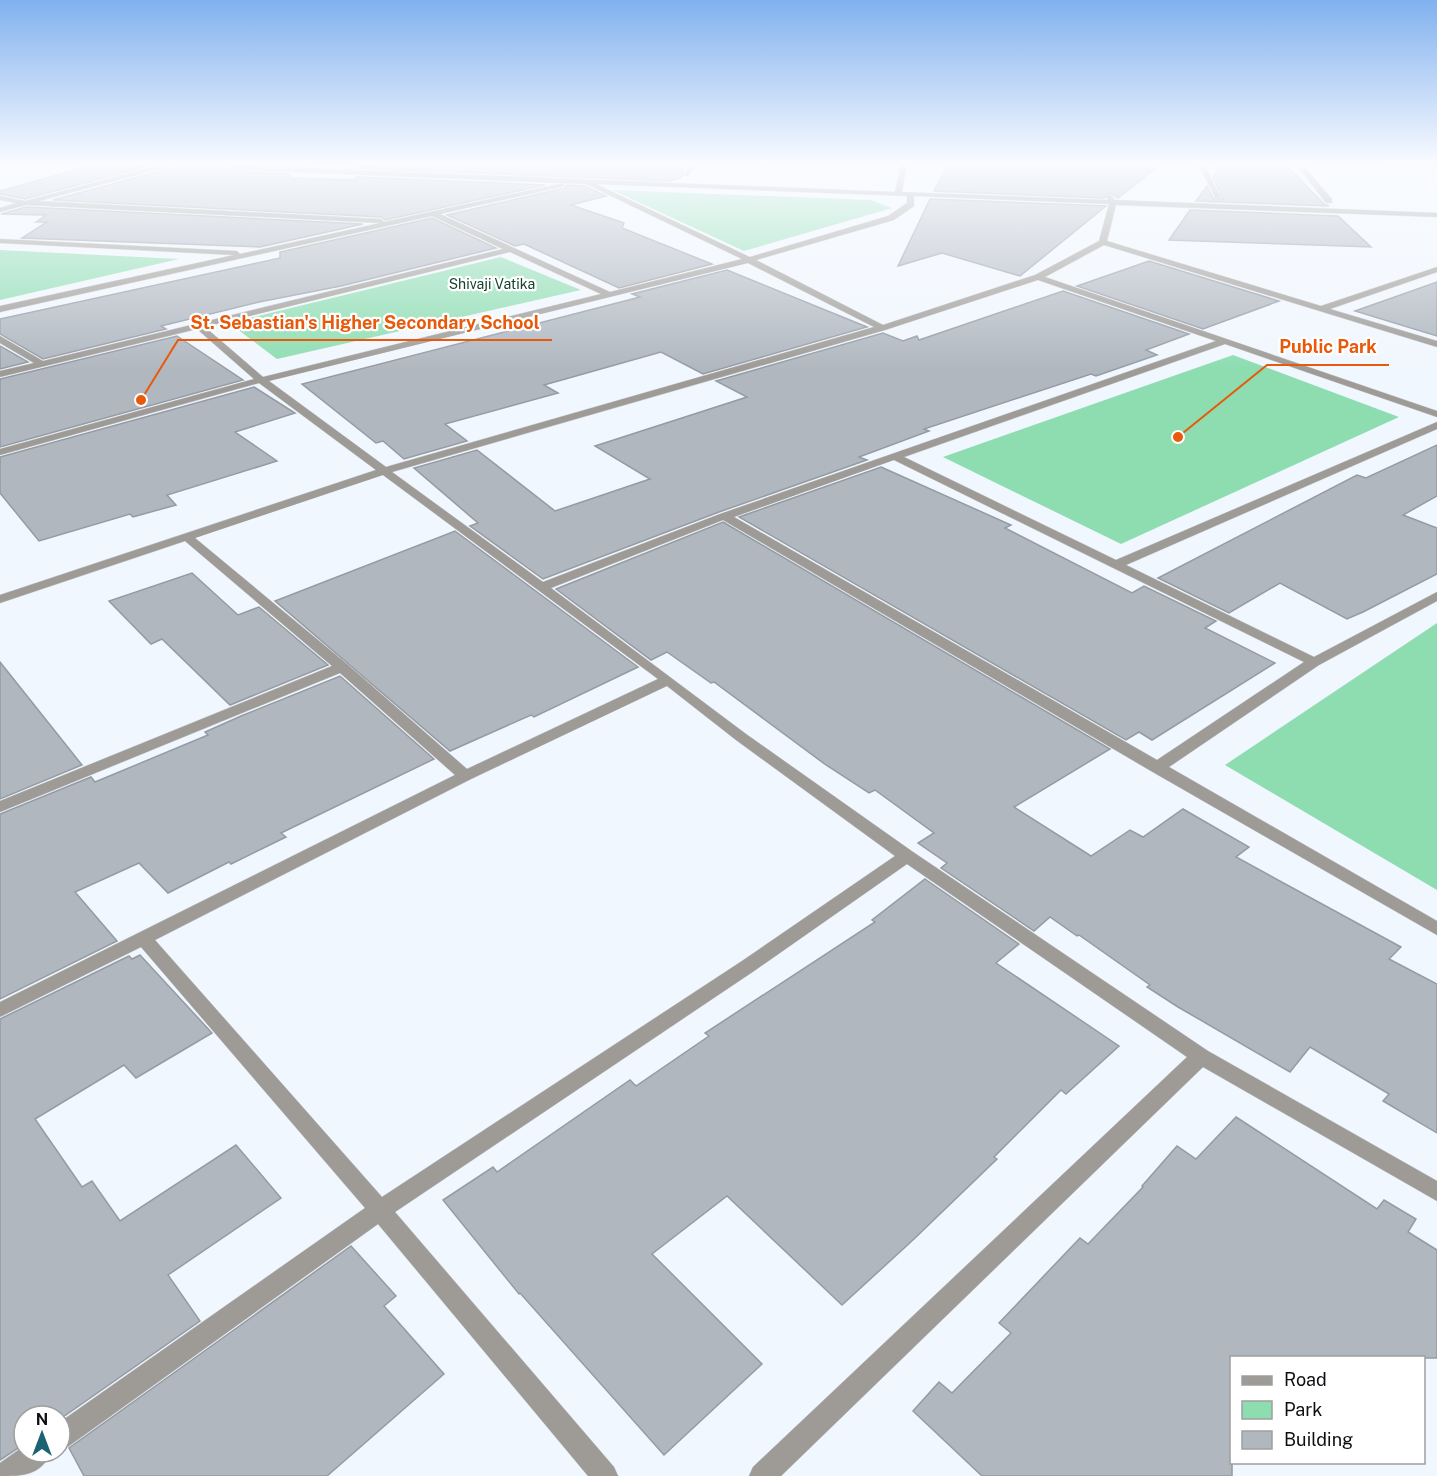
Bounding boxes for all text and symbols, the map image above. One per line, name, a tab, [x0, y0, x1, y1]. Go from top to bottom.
park label: Shivaji Vatika	[449, 276, 535, 292]
callout: St. Sebastian's Higher Secondary School	[178, 304, 552, 340]
text: St. Sebastian's Higher Secondary School	[190, 312, 540, 333]
callout: Public Park	[1267, 329, 1389, 365]
text: Public Park	[1279, 336, 1377, 357]
legend	[1230, 1356, 1425, 1464]
text: Road	[1284, 1369, 1327, 1390]
text: Park	[1284, 1399, 1322, 1420]
north arrow	[12, 1404, 72, 1464]
text: N	[36, 1410, 48, 1429]
text: Building	[1284, 1429, 1353, 1450]

